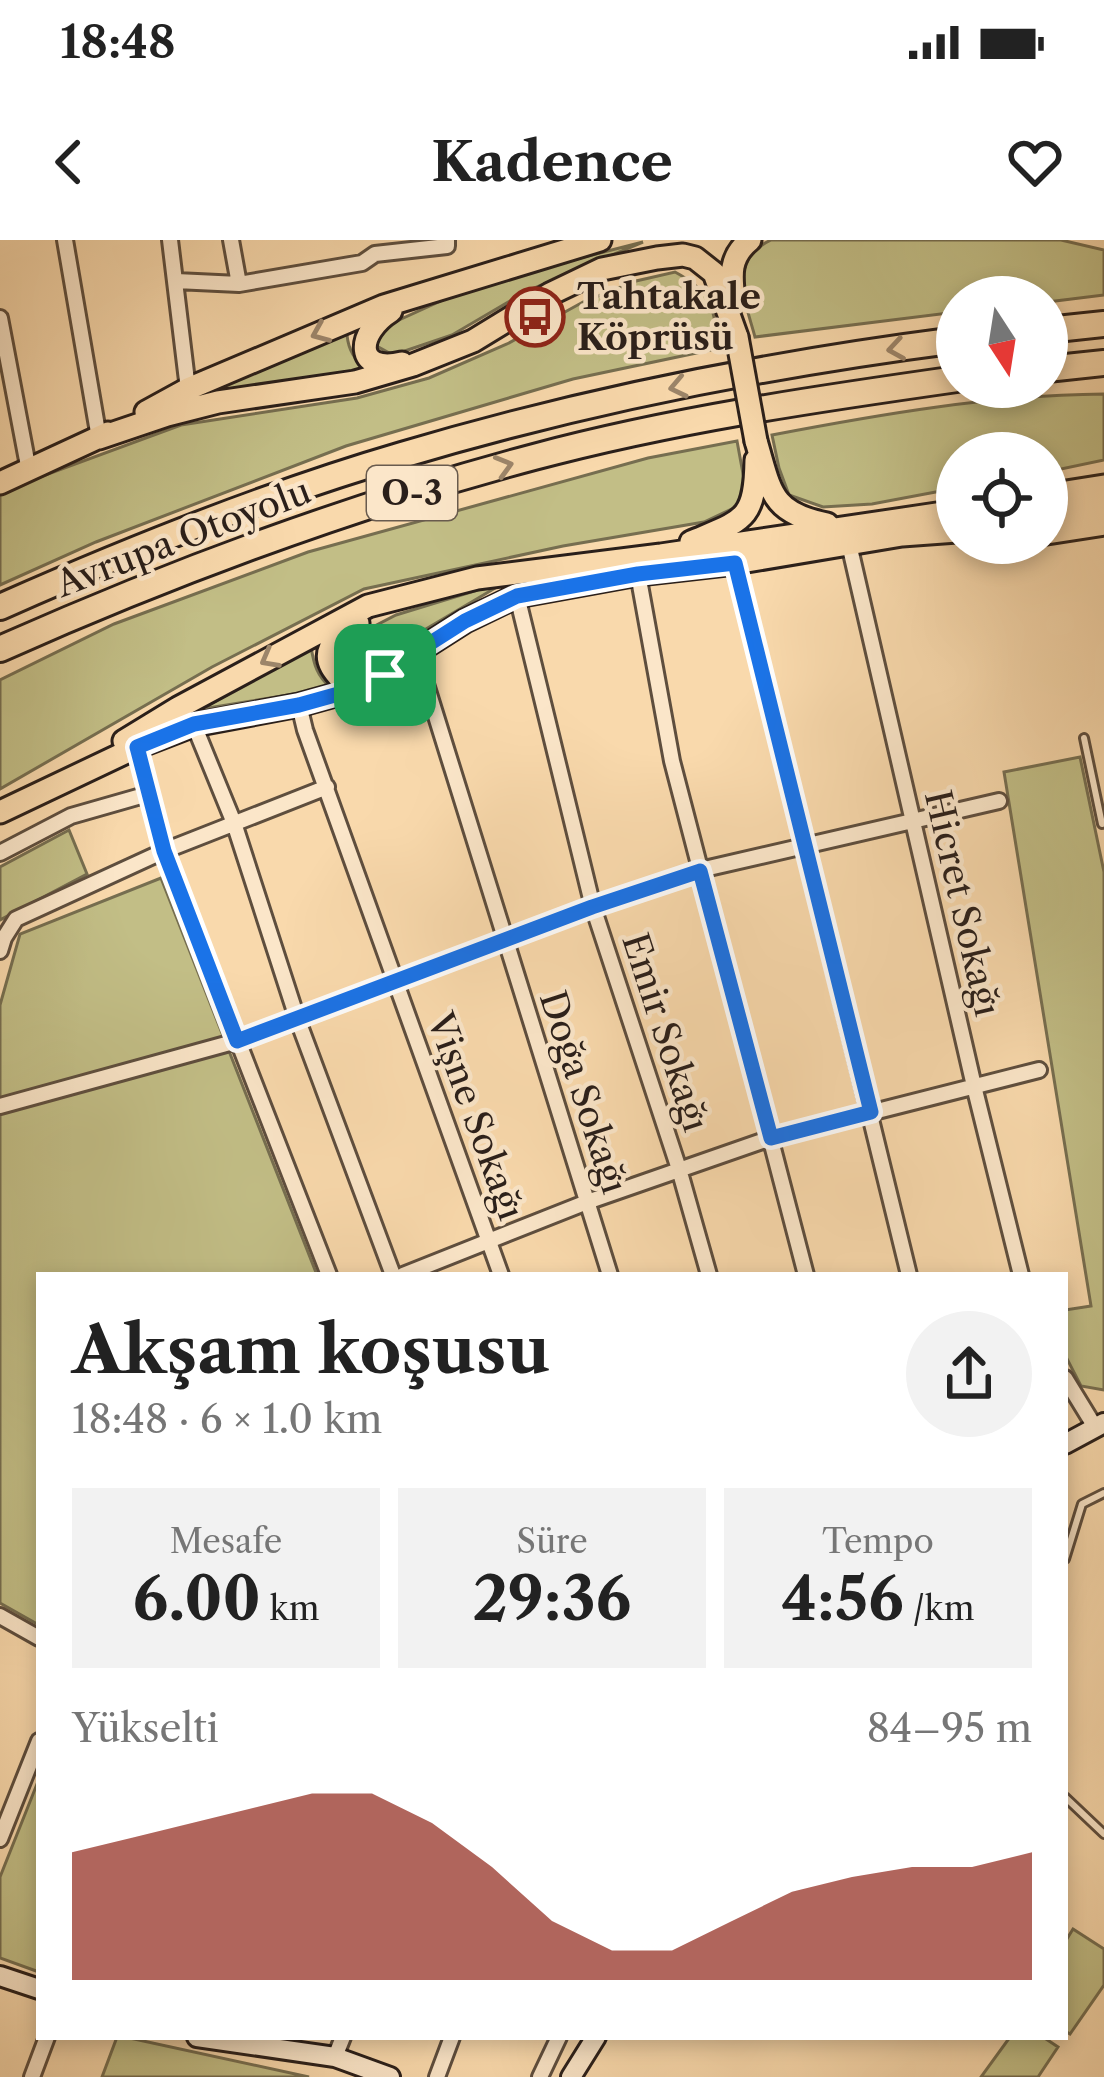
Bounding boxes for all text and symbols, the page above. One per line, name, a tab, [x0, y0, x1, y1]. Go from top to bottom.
text: 18:48	[60, 14, 176, 70]
icon: back	[36, 129, 102, 195]
text: Kadence	[431, 129, 673, 195]
icon: heart	[1002, 129, 1068, 195]
place label: Tahtakale Köprüsü	[577, 274, 761, 359]
north arrow	[936, 276, 1068, 408]
map controls	[936, 276, 1068, 564]
bus stop icon: Tahtakale Köprüsü	[504, 286, 566, 348]
one-way arrow	[311, 319, 332, 343]
one-way arrow	[886, 335, 906, 360]
one-way arrow	[668, 373, 688, 399]
button: locate	[936, 432, 1068, 564]
one-way arrow	[493, 455, 514, 480]
road number: O-3	[367, 466, 457, 520]
street label: Avrupa Otoyolu	[48, 468, 317, 606]
pin	[334, 624, 436, 726]
icon: arrive	[352, 642, 418, 708]
one-way arrow	[260, 645, 281, 668]
street label: Hicret Sokağı	[916, 786, 1010, 1020]
street label: Emir Sokağı	[613, 927, 719, 1137]
street label: Doğa Sokağı	[531, 985, 637, 1199]
street label: Vişne Sokağı	[418, 1005, 534, 1226]
text: Akşam koşusu	[72, 1309, 550, 1390]
button: share	[906, 1311, 1032, 1437]
text: 18:48 · 6 × 1.0 km	[72, 1395, 382, 1443]
text: Mesafe	[170, 1521, 282, 1562]
text: Süre	[516, 1521, 588, 1562]
text: Tempo	[822, 1521, 934, 1562]
text: 6.00	[133, 1562, 261, 1636]
text: 29:36	[473, 1562, 631, 1636]
text: 4:56	[782, 1562, 904, 1636]
text: km	[261, 1588, 319, 1629]
text: /km	[904, 1588, 974, 1629]
text: Yükselti	[72, 1704, 219, 1752]
text: 84–95 m	[867, 1704, 1032, 1752]

